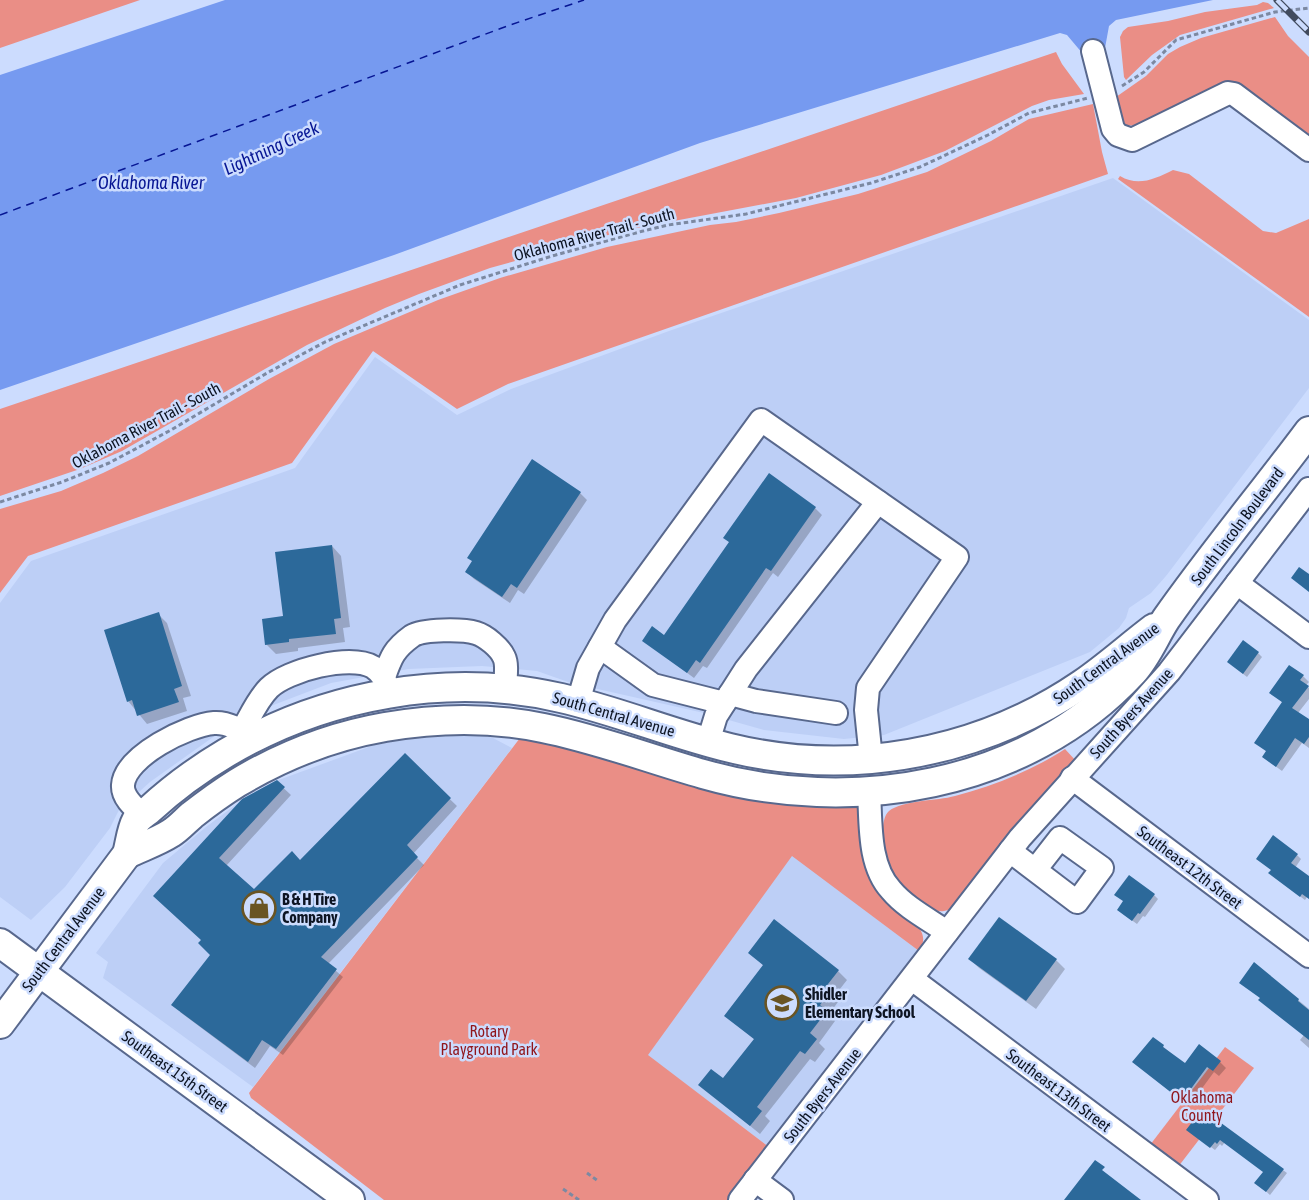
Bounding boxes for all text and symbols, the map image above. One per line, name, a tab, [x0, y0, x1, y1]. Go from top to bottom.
water label: Lightning Creek	[220, 116, 323, 179]
water label: Oklahoma River	[98, 172, 205, 193]
street label: Oklahoma River Trail - South	[512, 204, 676, 264]
street label: Oklahoma River Trail - South	[69, 378, 223, 472]
street label: South Lincoln Boulevard	[1187, 464, 1287, 588]
street label: South Central Avenue	[1050, 619, 1162, 707]
street label: South Byers Avenue	[1086, 664, 1177, 762]
street label: South Central Avenue	[551, 688, 677, 740]
street label: Southeast 12th Street	[1134, 822, 1246, 912]
street label: South Central Avenue	[18, 883, 108, 995]
shop icon: B & H Tire Company	[241, 890, 277, 926]
place label: B & H Tire Company	[282, 890, 338, 926]
school or university icon: Shidler Elementary School	[764, 985, 800, 1021]
place label: Shidler Elementary School	[805, 985, 916, 1021]
park label: Rotary Playground Park	[440, 1022, 538, 1059]
street label: Southeast 15th Street	[119, 1027, 232, 1116]
street label: South Byers Avenue	[780, 1044, 865, 1146]
street label: Southeast 13th Street	[1003, 1045, 1115, 1135]
park label: Oklahoma County	[1171, 1088, 1233, 1125]

